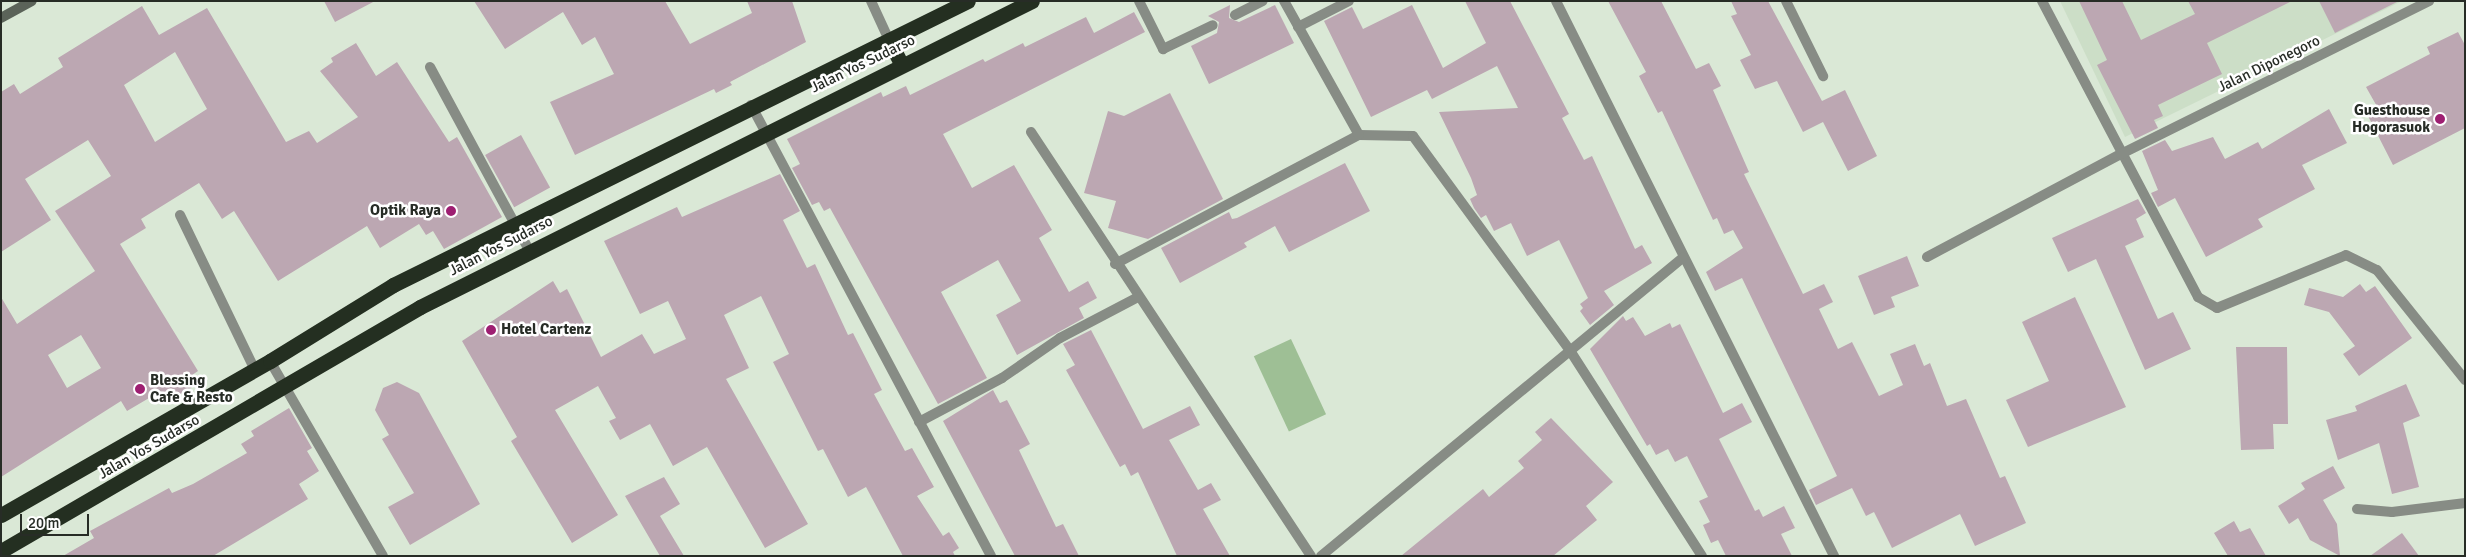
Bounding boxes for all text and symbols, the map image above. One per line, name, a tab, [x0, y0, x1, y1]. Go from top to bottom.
street label: Jalan Yos Sudarso	[808, 31, 918, 97]
street label: Jalan Diponegoro	[2215, 31, 2323, 97]
place label: Guesthouse Hogorasuok	[2352, 101, 2430, 136]
marker: Guesthouse Hogorasuok	[2434, 113, 2446, 125]
place label: Optik Raya	[370, 202, 441, 220]
marker: Optik Raya	[445, 205, 457, 217]
street label: Jalan Yos Sudarso	[446, 212, 556, 280]
place label: Hotel Cartenz	[501, 321, 591, 339]
marker: Hotel Cartenz	[485, 324, 497, 336]
place label: Blessing Cafe & Resto	[150, 371, 232, 406]
marker: Blessing Cafe & Resto	[134, 383, 146, 395]
street label: Jalan Yos Sudarso	[95, 411, 203, 483]
scale bar	[22, 504, 91, 536]
text: 20 m	[28, 514, 59, 532]

